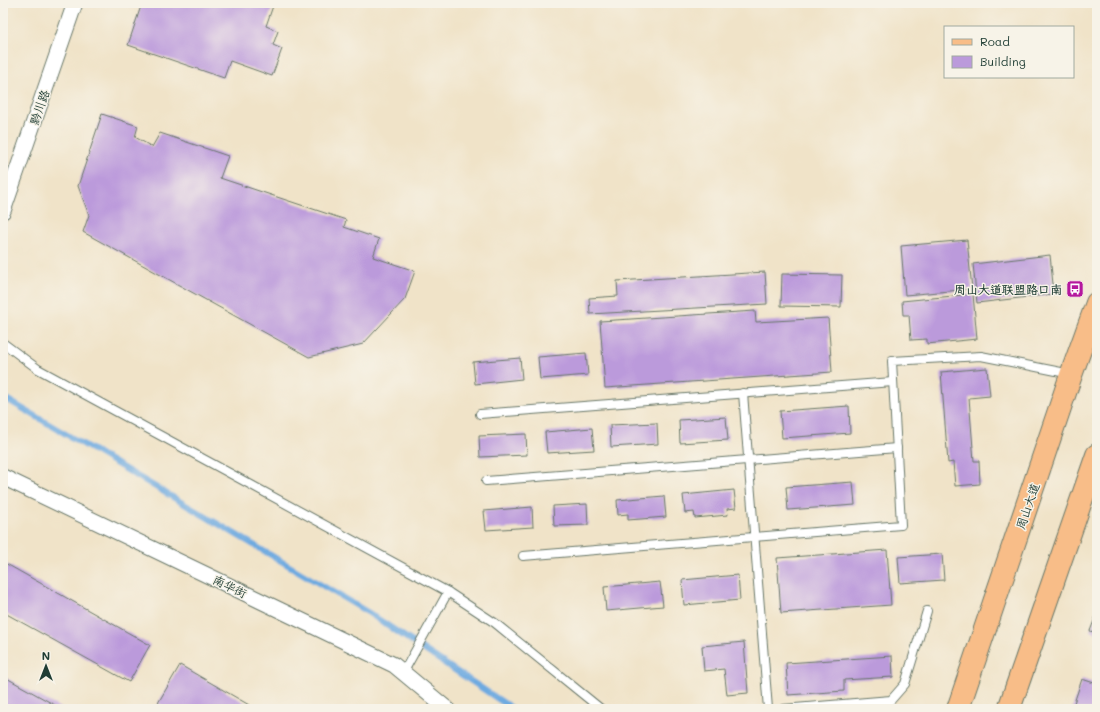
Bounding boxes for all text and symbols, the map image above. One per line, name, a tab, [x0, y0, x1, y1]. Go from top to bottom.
legend	[944, 26, 1074, 78]
text: Road	[980, 33, 1010, 49]
text: Building	[980, 53, 1026, 69]
street label: 黔川路	[26, 87, 52, 127]
bus stop icon: 周山大道联盟路口南	[1065, 279, 1085, 299]
place label: 周山大道联盟路口南	[954, 281, 1062, 297]
street label: 周山大道	[1012, 481, 1042, 531]
street label: 南华街	[210, 571, 250, 601]
north arrow	[26, 646, 66, 686]
text: N	[42, 648, 50, 663]

